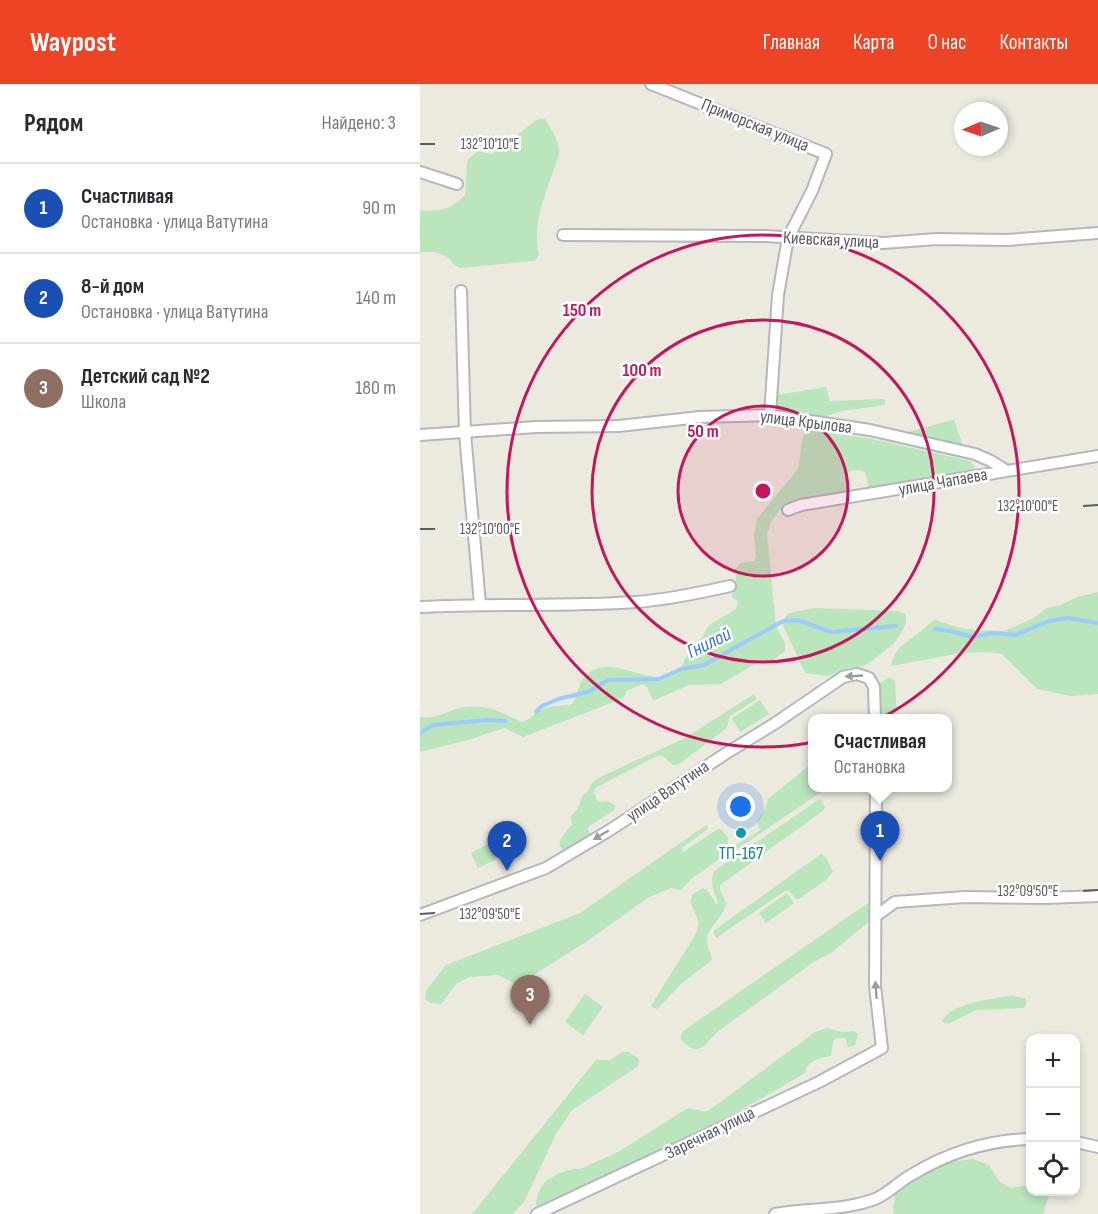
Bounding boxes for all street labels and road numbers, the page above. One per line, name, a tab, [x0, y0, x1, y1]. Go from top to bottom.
street label: Приморская улица	[698, 94, 812, 156]
street label: Киевская улица	[783, 227, 880, 253]
street label: улица Крылова	[759, 406, 853, 438]
street label: улица Чапаева	[897, 464, 989, 500]
street label: улица Ватутина	[623, 756, 713, 826]
street label: Заречная улица	[662, 1102, 758, 1164]

